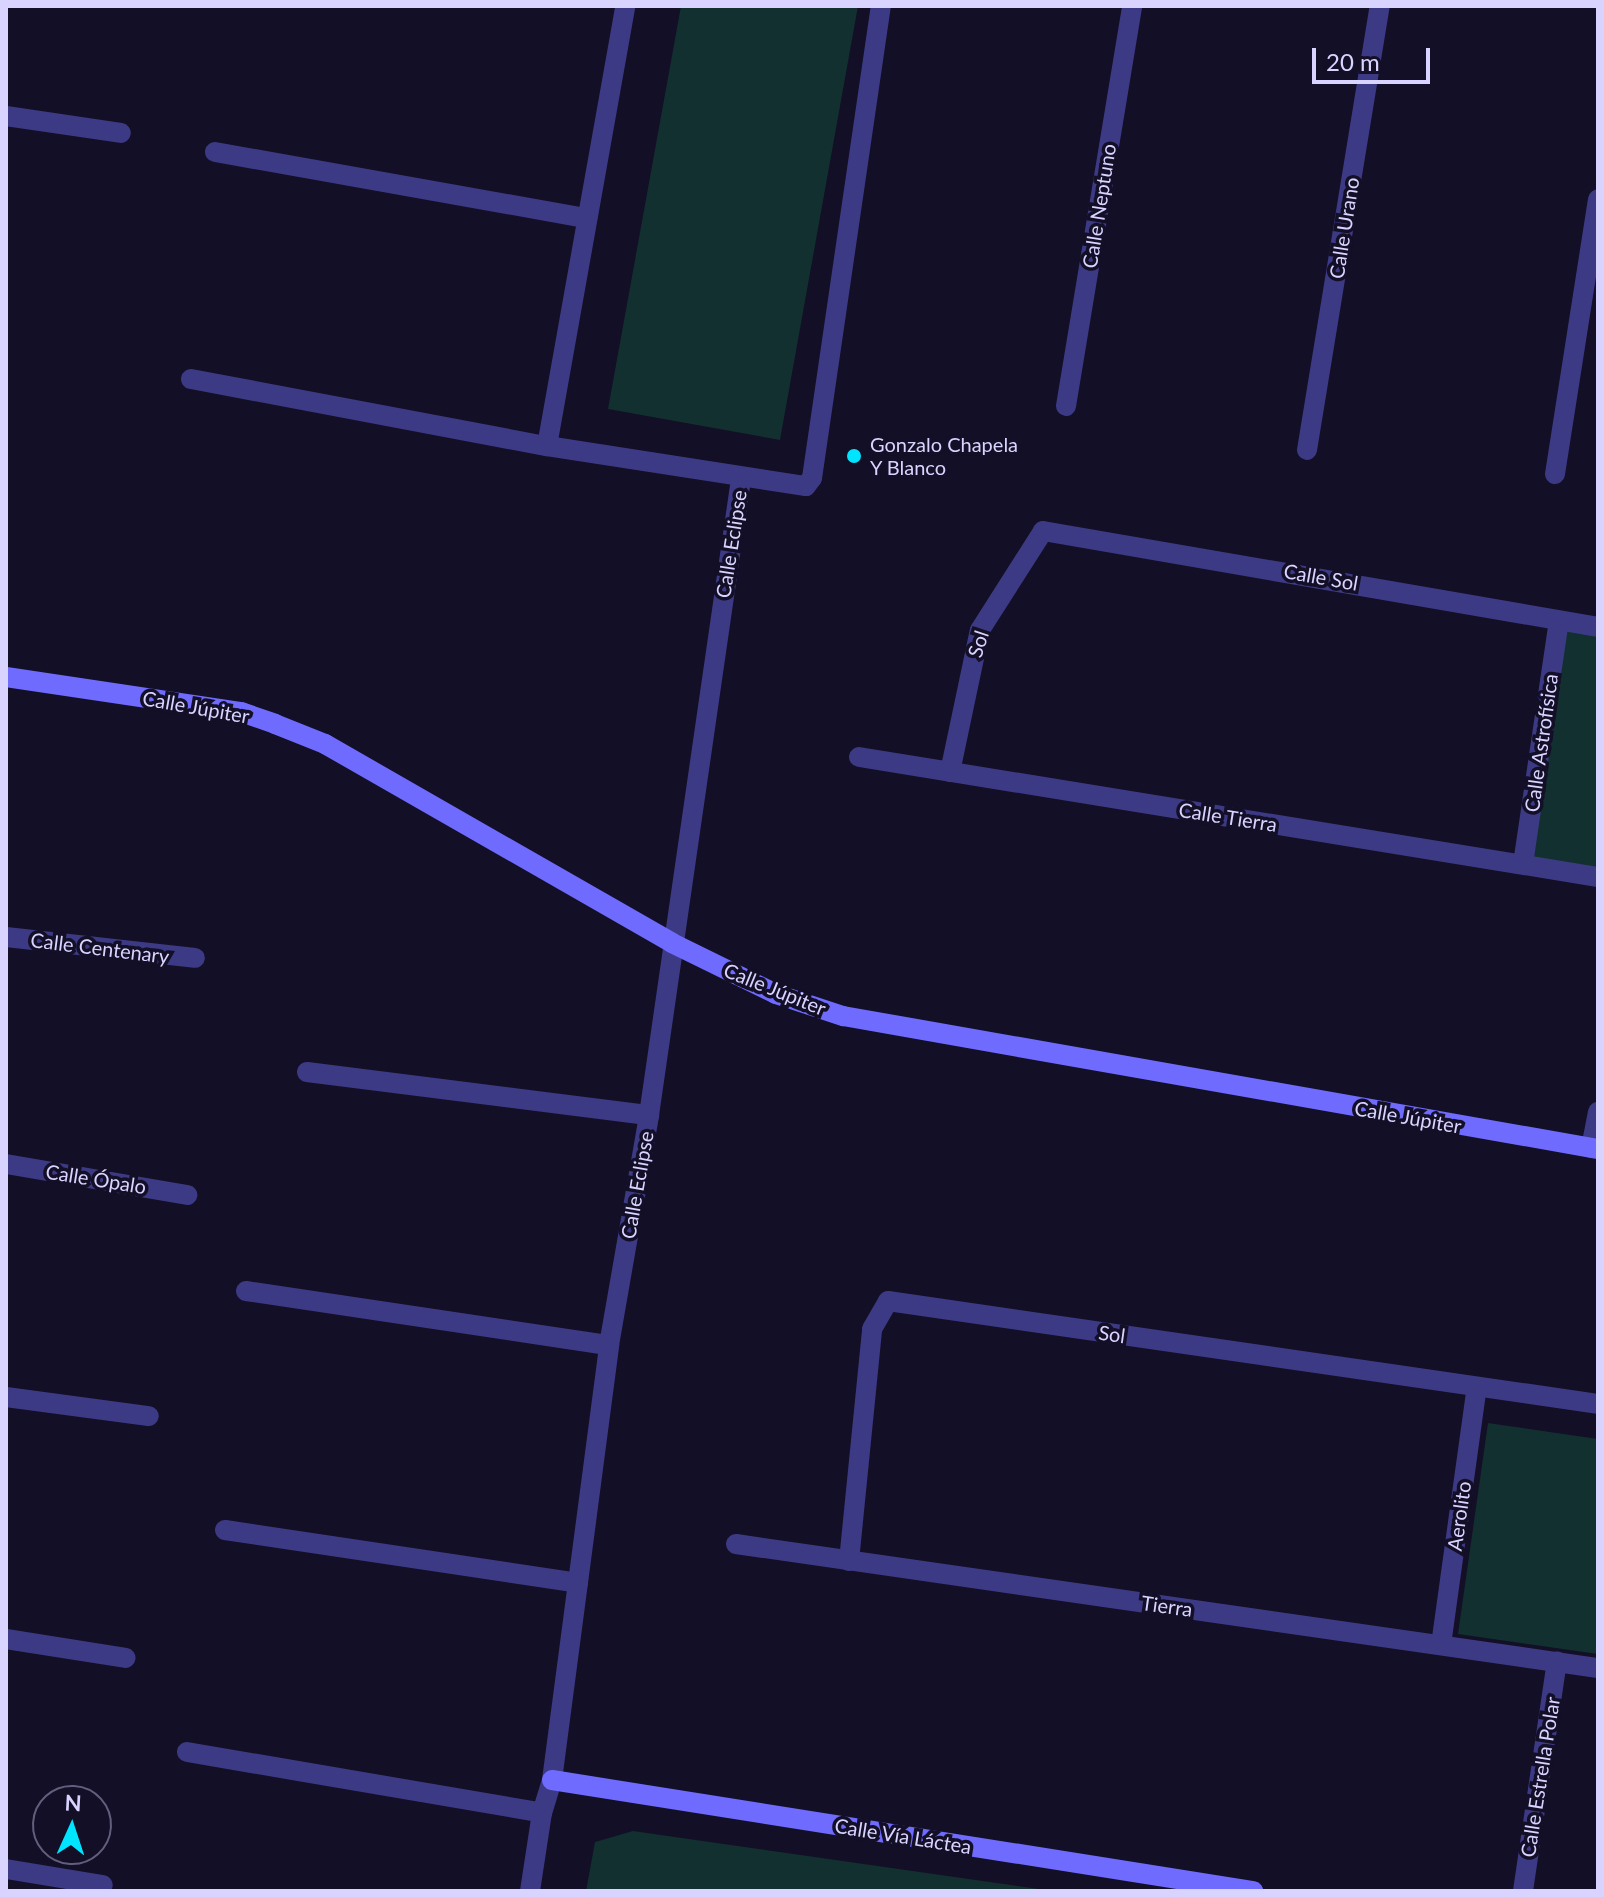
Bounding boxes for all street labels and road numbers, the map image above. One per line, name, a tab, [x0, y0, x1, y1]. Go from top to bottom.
street label: Calle Neptuno	[1077, 142, 1121, 270]
street label: Calle Urano	[1324, 176, 1364, 280]
street label: Calle Eclipse	[711, 488, 751, 600]
street label: Calle Sol	[1282, 559, 1360, 595]
street label: Sol	[962, 628, 994, 660]
street label: Calle Astrofísica	[1519, 672, 1563, 814]
street label: Calle Júpiter	[140, 686, 252, 728]
street label: Calle Tierra	[1177, 797, 1279, 837]
street label: Calle Centenary	[29, 928, 171, 968]
street label: Calle Júpiter	[720, 958, 830, 1020]
street label: Calle Júpiter	[1352, 1096, 1464, 1138]
street label: Calle Eclipse	[616, 1129, 658, 1241]
street label: Calle Ópalo	[44, 1159, 148, 1199]
street label: Sol	[1097, 1320, 1127, 1348]
street label: Aerolito	[1442, 1480, 1476, 1552]
street label: Tierra	[1140, 1591, 1194, 1621]
street label: Calle Estrella Polar	[1515, 1695, 1565, 1859]
street label: Calle Vía Láctea	[833, 1813, 973, 1859]

